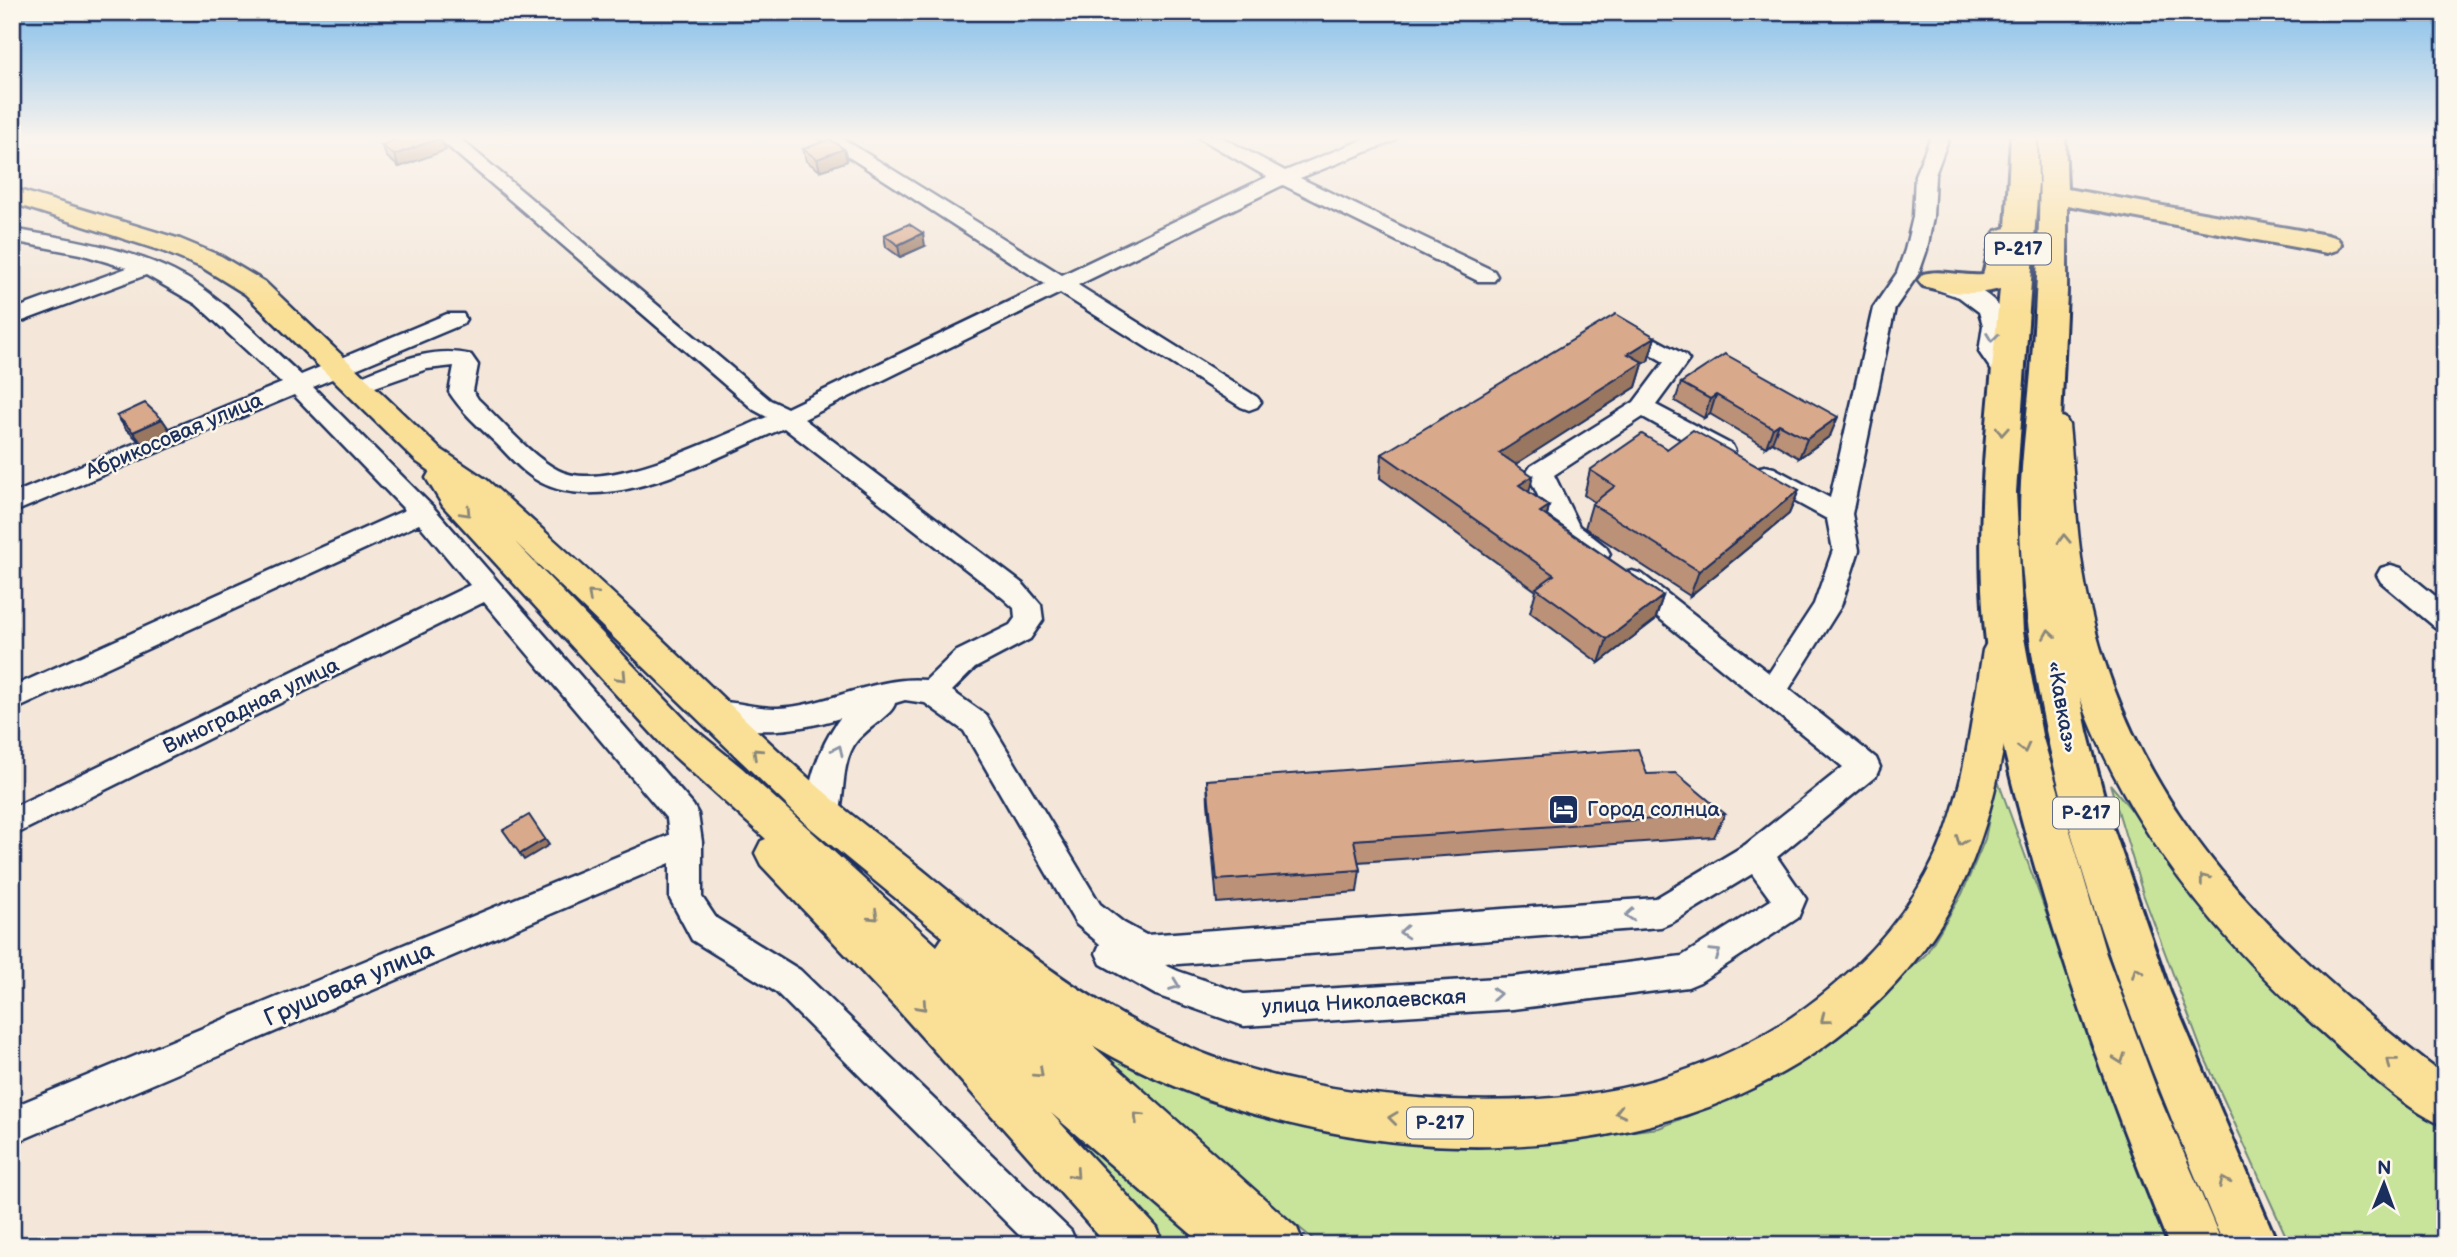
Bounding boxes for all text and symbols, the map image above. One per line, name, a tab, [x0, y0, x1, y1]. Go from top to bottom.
road number: Р-217	[1985, 233, 2051, 264]
one-way arrow	[1984, 331, 1999, 343]
street label: Абрикосовая улица	[81, 387, 267, 485]
one-way arrow	[1995, 426, 2010, 437]
one-way arrow	[458, 503, 471, 516]
one-way arrow	[2056, 533, 2071, 544]
one-way arrow	[587, 591, 600, 604]
one-way arrow	[2042, 628, 2057, 640]
street label: Виноградная улица	[159, 652, 344, 760]
street label: «Кавказ»	[2042, 659, 2082, 755]
one-way arrow	[614, 669, 627, 682]
one-way arrow	[2016, 742, 2030, 754]
one-way arrow	[829, 745, 843, 757]
one-way arrow	[752, 748, 765, 761]
hotel icon: Город солнца	[1547, 792, 1581, 826]
place label: Город солнца	[1587, 797, 1720, 822]
road number: Р-217	[2053, 798, 2119, 828]
one-way arrow	[1955, 834, 1969, 846]
one-way arrow	[2200, 875, 2213, 887]
one-way arrow	[1625, 907, 1636, 922]
one-way arrow	[866, 908, 879, 920]
one-way arrow	[1398, 924, 1409, 939]
street label: Грушовая улица	[260, 935, 438, 1033]
one-way arrow	[1709, 949, 1722, 962]
one-way arrow	[2132, 966, 2146, 978]
one-way arrow	[1168, 977, 1180, 991]
street label: улица Николаевская	[1261, 984, 1467, 1020]
one-way arrow	[1490, 987, 1501, 1002]
one-way arrow	[913, 998, 926, 1011]
one-way arrow	[1820, 1011, 1833, 1023]
one-way arrow	[2112, 1052, 2126, 1064]
one-way arrow	[2386, 1058, 2398, 1071]
one-way arrow	[1030, 1065, 1043, 1077]
one-way arrow	[1614, 1104, 1626, 1118]
road number: Р-217	[1407, 1107, 1473, 1138]
one-way arrow	[1387, 1111, 1399, 1126]
one-way arrow	[1133, 1113, 1146, 1126]
north arrow	[2348, 1148, 2418, 1218]
text: N	[2377, 1157, 2392, 1180]
one-way arrow	[1067, 1166, 1079, 1179]
one-way arrow	[2218, 1177, 2232, 1189]

